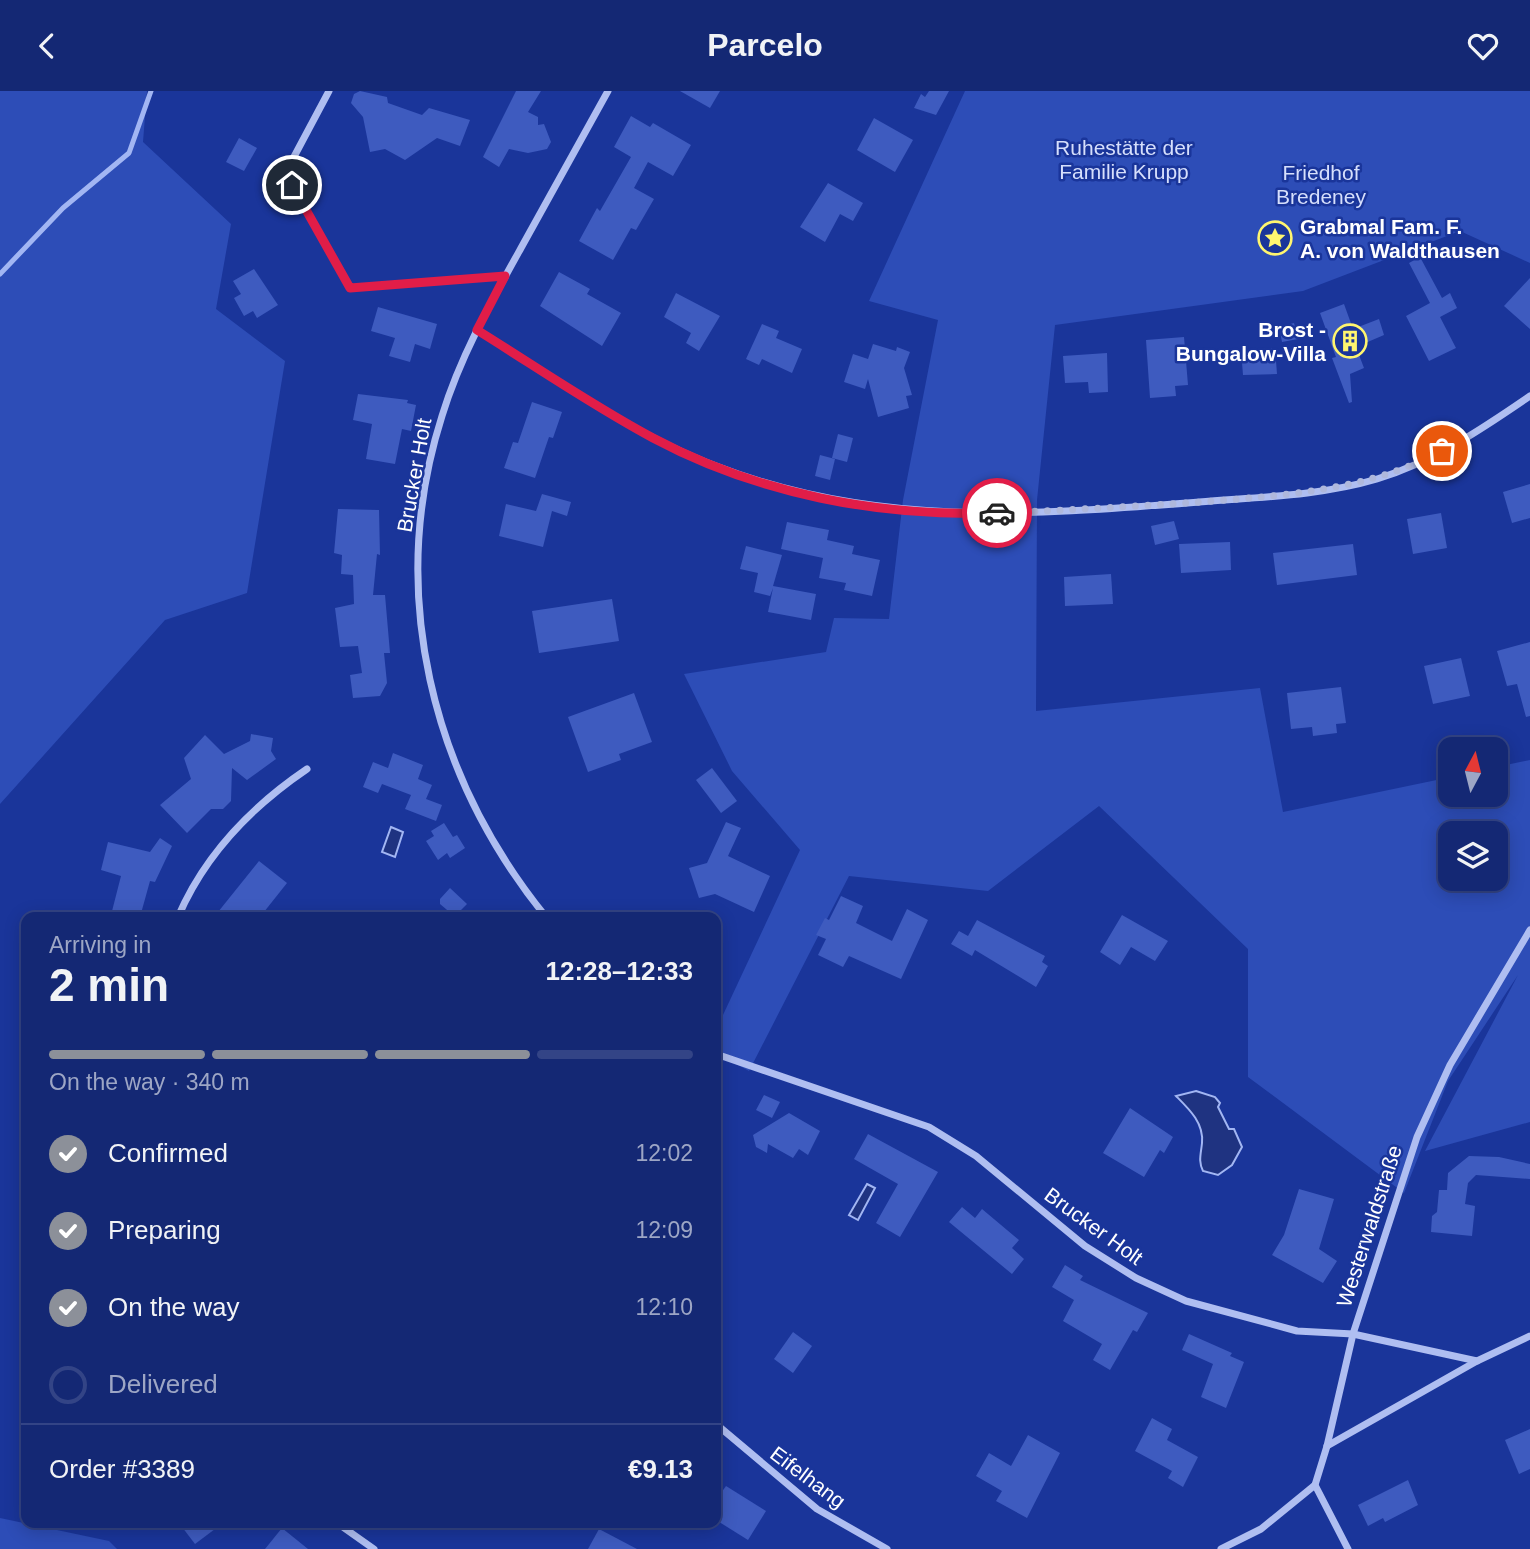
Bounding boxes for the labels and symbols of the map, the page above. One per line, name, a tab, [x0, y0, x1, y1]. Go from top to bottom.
park label: Ruhestätte der Familie Krupp	[1055, 136, 1193, 183]
pin	[262, 155, 322, 215]
park label: Friedhof Bredeney	[1276, 161, 1366, 208]
place label: Grabmal Fam. F. A. von Waldthausen	[1300, 215, 1500, 262]
place icon: Grabmal Fam. F. A. von Waldthausen	[1256, 219, 1294, 257]
place label: Brost - Bungalow-Villa	[1176, 318, 1326, 365]
building icon: Brost - Bungalow-Villa	[1331, 322, 1369, 360]
street label: Brucker Holt	[393, 416, 435, 534]
pin	[1412, 421, 1472, 481]
courier	[962, 478, 1032, 548]
north arrow	[1438, 737, 1508, 807]
street label: Westerwaldstraße	[1332, 1142, 1406, 1310]
street label: Brucker Holt	[1041, 1183, 1148, 1269]
street label: Eifelhang	[766, 1441, 850, 1513]

